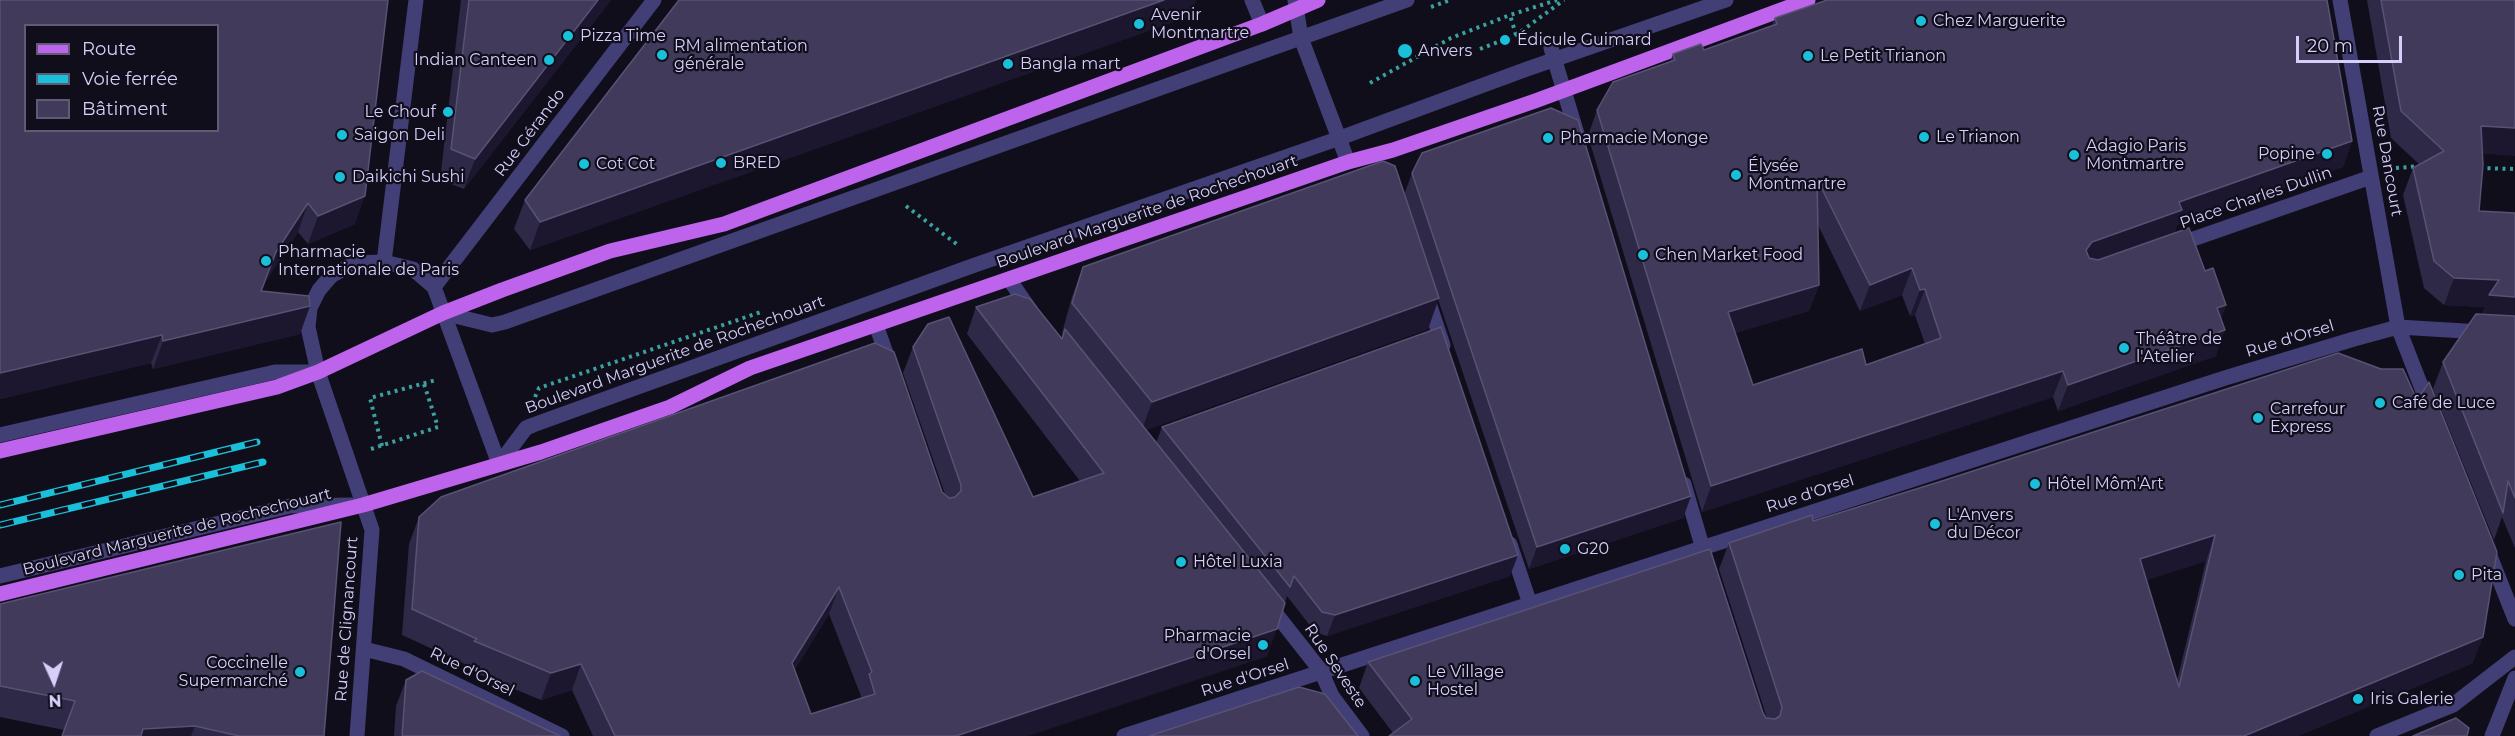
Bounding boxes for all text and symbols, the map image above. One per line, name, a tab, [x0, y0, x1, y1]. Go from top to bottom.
place label: Avenir Montmartre	[1151, 5, 1249, 43]
place label: Chez Marguerite	[1933, 11, 2066, 31]
marker: Chez Marguerite	[1914, 14, 1928, 28]
marker: Avenir Montmartre	[1132, 17, 1146, 31]
legend	[24, 24, 219, 132]
scale bar	[2299, 24, 2406, 62]
place label: Pizza Time	[580, 26, 666, 46]
marker: Pizza Time	[561, 29, 575, 43]
place label: Édicule Guimard	[1517, 30, 1652, 50]
marker: Édicule Guimard	[1498, 33, 1512, 47]
text: 20 m	[2307, 35, 2353, 57]
place label: RM alimentation générale	[674, 36, 808, 74]
text: Route	[82, 38, 136, 60]
place label: Anvers	[1418, 41, 1472, 61]
marker: Anvers	[1396, 42, 1414, 60]
place label: Le Petit Trianon	[1820, 46, 1946, 66]
marker: RM alimentation générale	[655, 48, 669, 62]
marker: Le Petit Trianon	[1801, 49, 1815, 63]
place label: Indian Canteen	[414, 50, 537, 70]
marker: Indian Canteen	[542, 53, 556, 67]
place label: Bangla mart	[1020, 54, 1121, 74]
marker: Bangla mart	[1001, 57, 1015, 71]
text: Voie ferrée	[82, 68, 178, 90]
street label: Rue Gérando	[491, 85, 569, 181]
text: Bâtiment	[82, 98, 168, 120]
place label: Le Chouf	[364, 102, 436, 122]
street label: Rue Dancourt	[2368, 104, 2406, 218]
marker: Le Chouf	[441, 105, 455, 119]
place label: Saigon Deli	[354, 125, 445, 145]
place label: Le Trianon	[1936, 127, 2020, 147]
marker: Saigon Deli	[335, 128, 349, 142]
place label: Pharmacie Monge	[1560, 128, 1708, 148]
marker: Le Trianon	[1917, 130, 1931, 144]
marker: Pharmacie Monge	[1541, 131, 1555, 145]
place label: Adagio Paris Montmartre	[2086, 136, 2186, 174]
place label: Popine	[2258, 144, 2315, 164]
marker: Popine	[2320, 147, 2334, 161]
marker: Adagio Paris Montmartre	[2067, 148, 2081, 162]
street label: Boulevard Marguerite de Rochechouart	[994, 151, 1300, 273]
place label: BRED	[733, 153, 781, 173]
place label: Cot Cot	[596, 154, 655, 174]
marker: BRED	[714, 156, 728, 170]
place label: Élysée Montmartre	[1748, 156, 1846, 194]
marker: Cot Cot	[577, 157, 591, 171]
street label: Place Charles Dullin	[2177, 163, 2335, 233]
place label: Daikichi Sushi	[352, 167, 465, 187]
marker: Élysée Montmartre	[1729, 168, 1743, 182]
marker: Daikichi Sushi	[333, 170, 347, 184]
place label: Pharmacie Internationale de Paris	[278, 242, 459, 280]
place label: Chen Market Food	[1655, 245, 1803, 265]
marker: Chen Market Food	[1636, 248, 1650, 262]
marker: Pharmacie Internationale de Paris	[259, 254, 273, 268]
street label: Boulevard Marguerite de Rochechouart	[523, 292, 827, 418]
street label: Rue d'Orsel	[2243, 316, 2337, 362]
place label: Théâtre de l'Atelier	[2136, 329, 2222, 367]
marker: Théâtre de l'Atelier	[2117, 341, 2131, 355]
place label: Café de Luce	[2392, 393, 2495, 413]
marker: Café de Luce	[2373, 396, 2387, 410]
place label: Carrefour Express	[2270, 399, 2345, 437]
marker: Carrefour Express	[2251, 411, 2265, 425]
street label: Rue d'Orsel	[1763, 471, 1857, 517]
place label: Hôtel Môm'Art	[2047, 474, 2164, 494]
marker: Hôtel Môm'Art	[2028, 477, 2042, 491]
street label: Boulevard Marguerite de Rochechouart	[21, 484, 333, 580]
place label: L'Anvers du Décor	[1947, 505, 2021, 543]
marker: L'Anvers du Décor	[1928, 517, 1942, 531]
street label: Rue de Clignancourt	[332, 536, 362, 702]
place label: G20	[1577, 539, 1609, 559]
marker: G20	[1558, 542, 1572, 556]
place label: Hôtel Luxia	[1193, 552, 1283, 572]
marker: Hôtel Luxia	[1174, 555, 1188, 569]
place label: Pita	[2471, 565, 2502, 585]
marker: Pita	[2452, 568, 2466, 582]
street label: Rue Seveste	[1300, 620, 1370, 712]
place label: Pharmacie d'Orsel	[1164, 626, 1251, 664]
marker: Pharmacie d'Orsel	[1256, 638, 1270, 652]
street label: Rue d'Orsel	[427, 643, 517, 701]
north arrow	[24, 652, 84, 712]
place label: Coccinelle Supermarché	[179, 653, 288, 691]
street label: Rue d'Orsel	[1198, 655, 1292, 701]
place label: Le Village Hostel	[1427, 662, 1504, 700]
marker: Coccinelle Supermarché	[293, 665, 307, 679]
marker: Le Village Hostel	[1408, 674, 1422, 688]
place label: Iris Galerie	[2370, 689, 2453, 709]
text: N	[48, 691, 62, 710]
marker: Iris Galerie	[2351, 692, 2365, 706]

